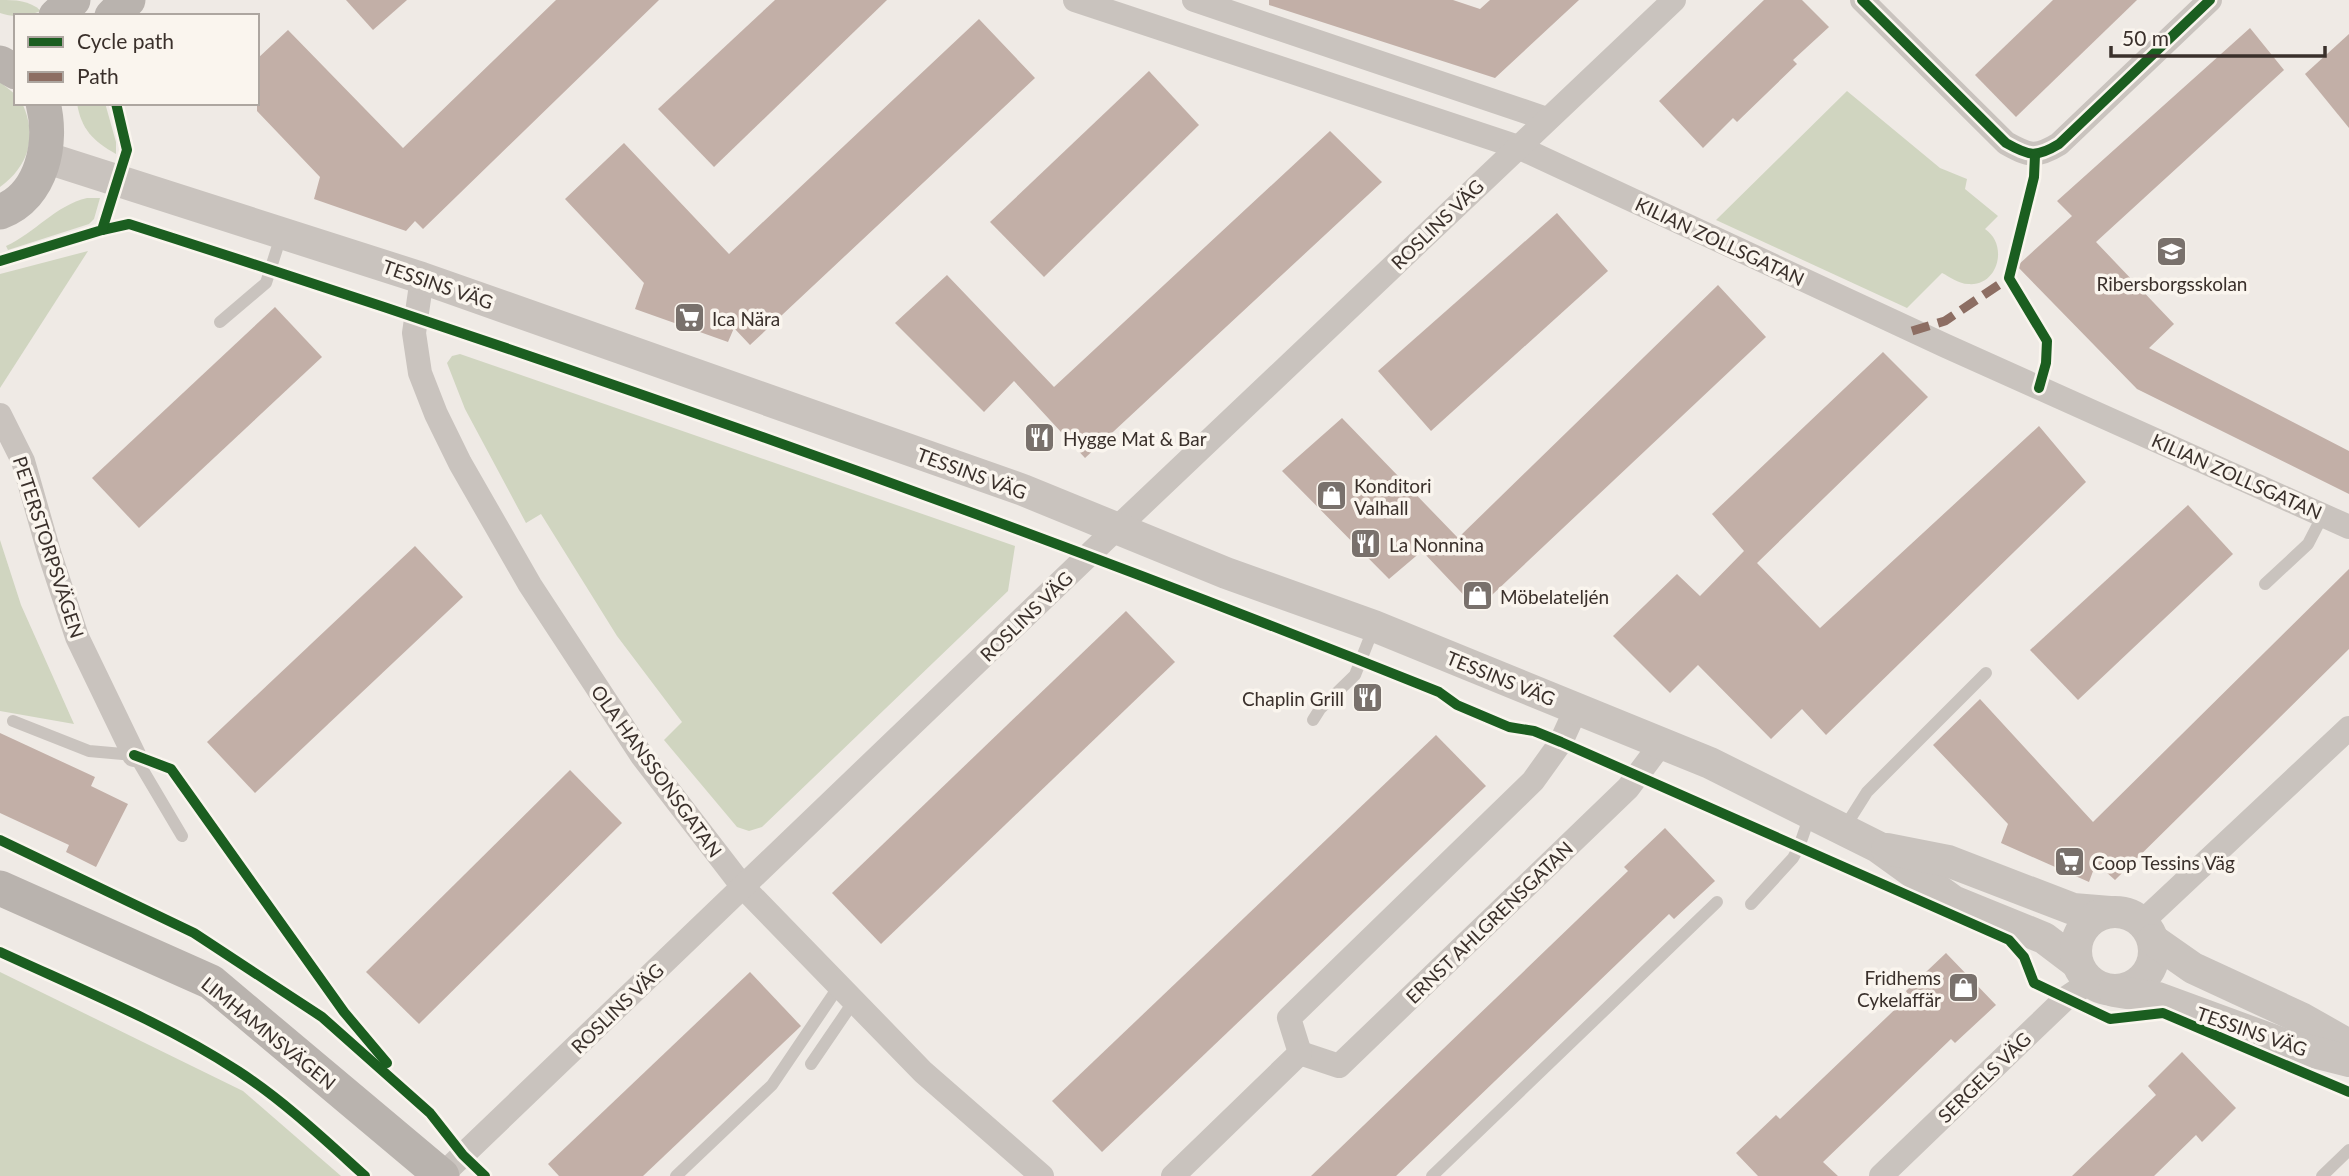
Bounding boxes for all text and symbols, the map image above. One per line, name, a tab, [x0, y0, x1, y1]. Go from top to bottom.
legend	[14, 14, 259, 105]
scale bar	[2111, 14, 2324, 58]
text: 50 m	[2122, 25, 2169, 50]
text: Cycle path	[77, 28, 174, 53]
text: Path	[77, 63, 119, 88]
street label: ROSLINS VÄG	[1386, 174, 1488, 274]
street label: KILIAN ZOLLSGATAN	[1632, 192, 1808, 290]
school or university icon: Ribersborgsskolan	[2155, 235, 2189, 269]
street label: TESSINS VÄG	[380, 254, 496, 314]
place label: Ribersborgsskolan	[2097, 272, 2247, 295]
supermarket icon: Ica Nära	[672, 301, 706, 335]
place label: Ica Nära	[712, 307, 780, 330]
restaurant icon: Hygge Mat & Bar	[1023, 421, 1057, 455]
place label: Hygge Mat & Bar	[1063, 427, 1207, 450]
street label: KILIAN ZOLLSGATAN	[2148, 428, 2326, 524]
street label: TESSINS VÄG	[914, 442, 1030, 504]
street label: PETERSTORPSVÄGEN	[9, 453, 89, 641]
place label: Konditori Valhall	[1354, 474, 1431, 519]
shop icon: Konditori Valhall	[1314, 479, 1348, 513]
restaurant icon: La Nonnina	[1349, 527, 1383, 561]
place label: La Nonnina	[1389, 533, 1484, 556]
street label: ROSLINS VÄG	[975, 566, 1077, 666]
shop icon: Möbelateljén	[1460, 579, 1494, 613]
place label: Möbelateljén	[1500, 585, 1609, 608]
street label: TESSINS VÄG	[1443, 646, 1559, 710]
street label: OLA HANSSONSGATAN	[587, 680, 727, 862]
restaurant icon: Chaplin Grill	[1350, 681, 1384, 715]
place label: Chaplin Grill	[1242, 687, 1344, 710]
street label: ERNST AHLGRENSGATAN	[1401, 836, 1577, 1008]
supermarket icon: Coop Tessins Väg	[2052, 845, 2086, 879]
place label: Coop Tessins Väg	[2092, 851, 2235, 874]
street label: ROSLINS VÄG	[566, 958, 668, 1058]
place label: Fridhems Cykelaffär	[1857, 966, 1941, 1011]
shop icon: Fridhems Cykelaffär	[1947, 971, 1981, 1005]
street label: LIMHAMNSVÄGEN	[197, 972, 341, 1094]
street label: TESSINS VÄG	[2194, 1001, 2310, 1061]
street label: SERGELS VÄG	[1933, 1027, 2035, 1127]

